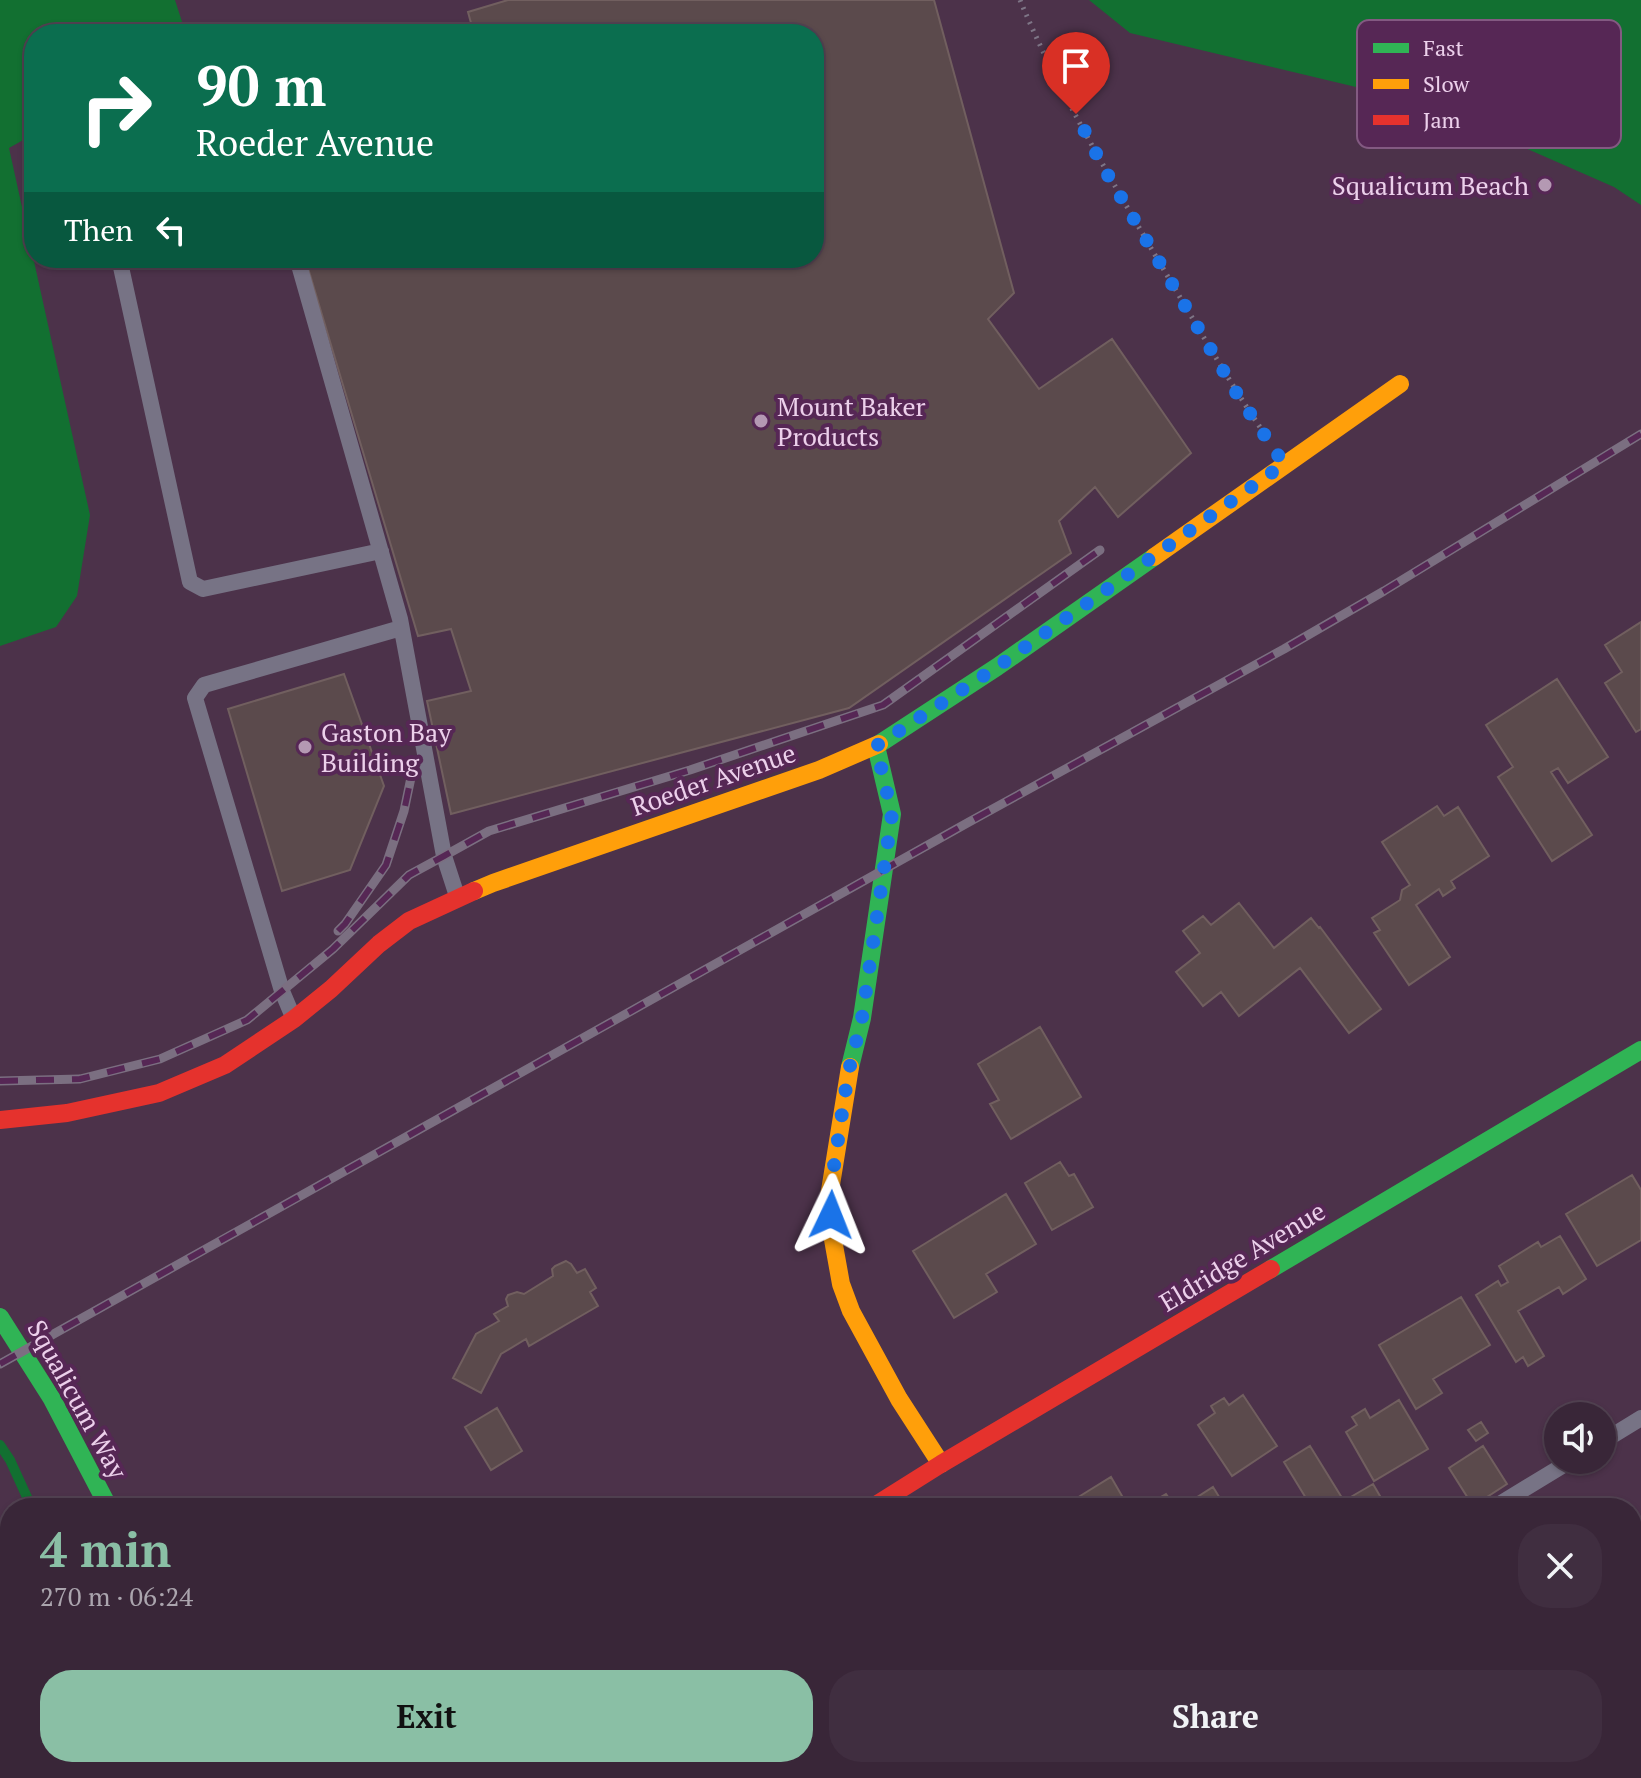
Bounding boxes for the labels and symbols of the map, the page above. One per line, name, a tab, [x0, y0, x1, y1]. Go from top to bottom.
legend	[1357, 20, 1621, 148]
pin	[1042, 32, 1110, 114]
text: Fast	[1423, 33, 1464, 62]
text: Slow	[1423, 69, 1470, 98]
text: Jam	[1423, 105, 1461, 134]
place label: Squalicum Beach	[1332, 168, 1529, 202]
marker: Squalicum Beach	[1536, 176, 1554, 194]
place label: Mount Baker Products	[777, 389, 926, 453]
marker: Mount Baker Products	[752, 412, 770, 430]
place label: Gaston Bay Building	[321, 715, 452, 779]
street label: Roeder Avenue	[626, 735, 800, 823]
marker: Gaston Bay Building	[296, 738, 314, 756]
position arrow	[789, 1173, 873, 1257]
street label: Eldridge Avenue	[1153, 1193, 1331, 1319]
street label: Squalicum Way	[20, 1314, 136, 1485]

